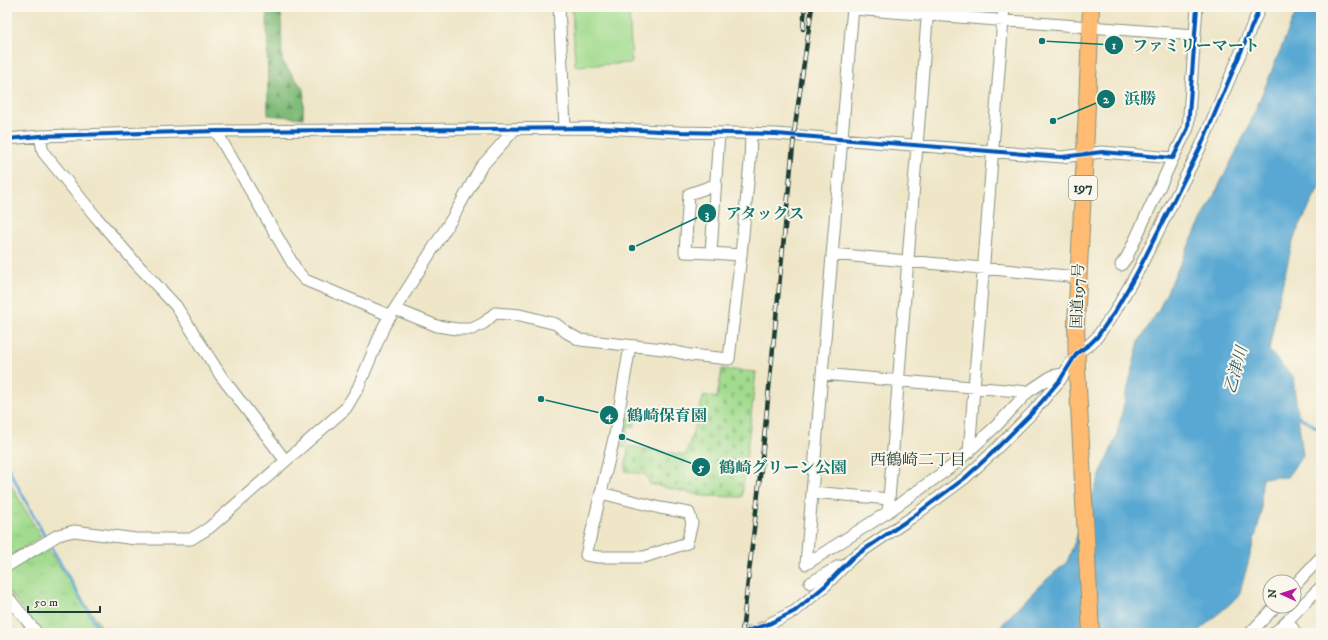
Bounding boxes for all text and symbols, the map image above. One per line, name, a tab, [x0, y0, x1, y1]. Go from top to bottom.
callout: ファミリーマート	[1104, 31, 1268, 59]
text: ファミリーマート	[1132, 36, 1260, 56]
text: 1	[1112, 38, 1117, 53]
callout: 浜勝	[1096, 85, 1164, 113]
text: 浜勝	[1124, 89, 1156, 109]
text: 2	[1103, 92, 1110, 107]
road number: 197	[1069, 176, 1097, 200]
callout: アタックス	[697, 199, 813, 227]
text: アタックス	[726, 204, 804, 224]
text: 3	[705, 207, 710, 222]
street label: 国道197号	[1067, 263, 1089, 329]
water label: 乙津川	[1220, 342, 1252, 396]
callout: 鶴崎保育園	[599, 401, 715, 429]
text: 鶴崎保育園	[627, 406, 707, 426]
text: 4	[605, 408, 614, 423]
district label: 西鶴崎二丁目	[870, 450, 966, 470]
callout: 鶴崎グリーン公園	[691, 453, 855, 481]
text: 鶴崎グリーン公園	[719, 458, 847, 478]
text: 5	[697, 460, 704, 475]
north arrow	[1262, 574, 1302, 614]
scale bar	[28, 588, 100, 614]
text: N	[1266, 589, 1280, 598]
text: 50 m	[34, 595, 58, 610]

